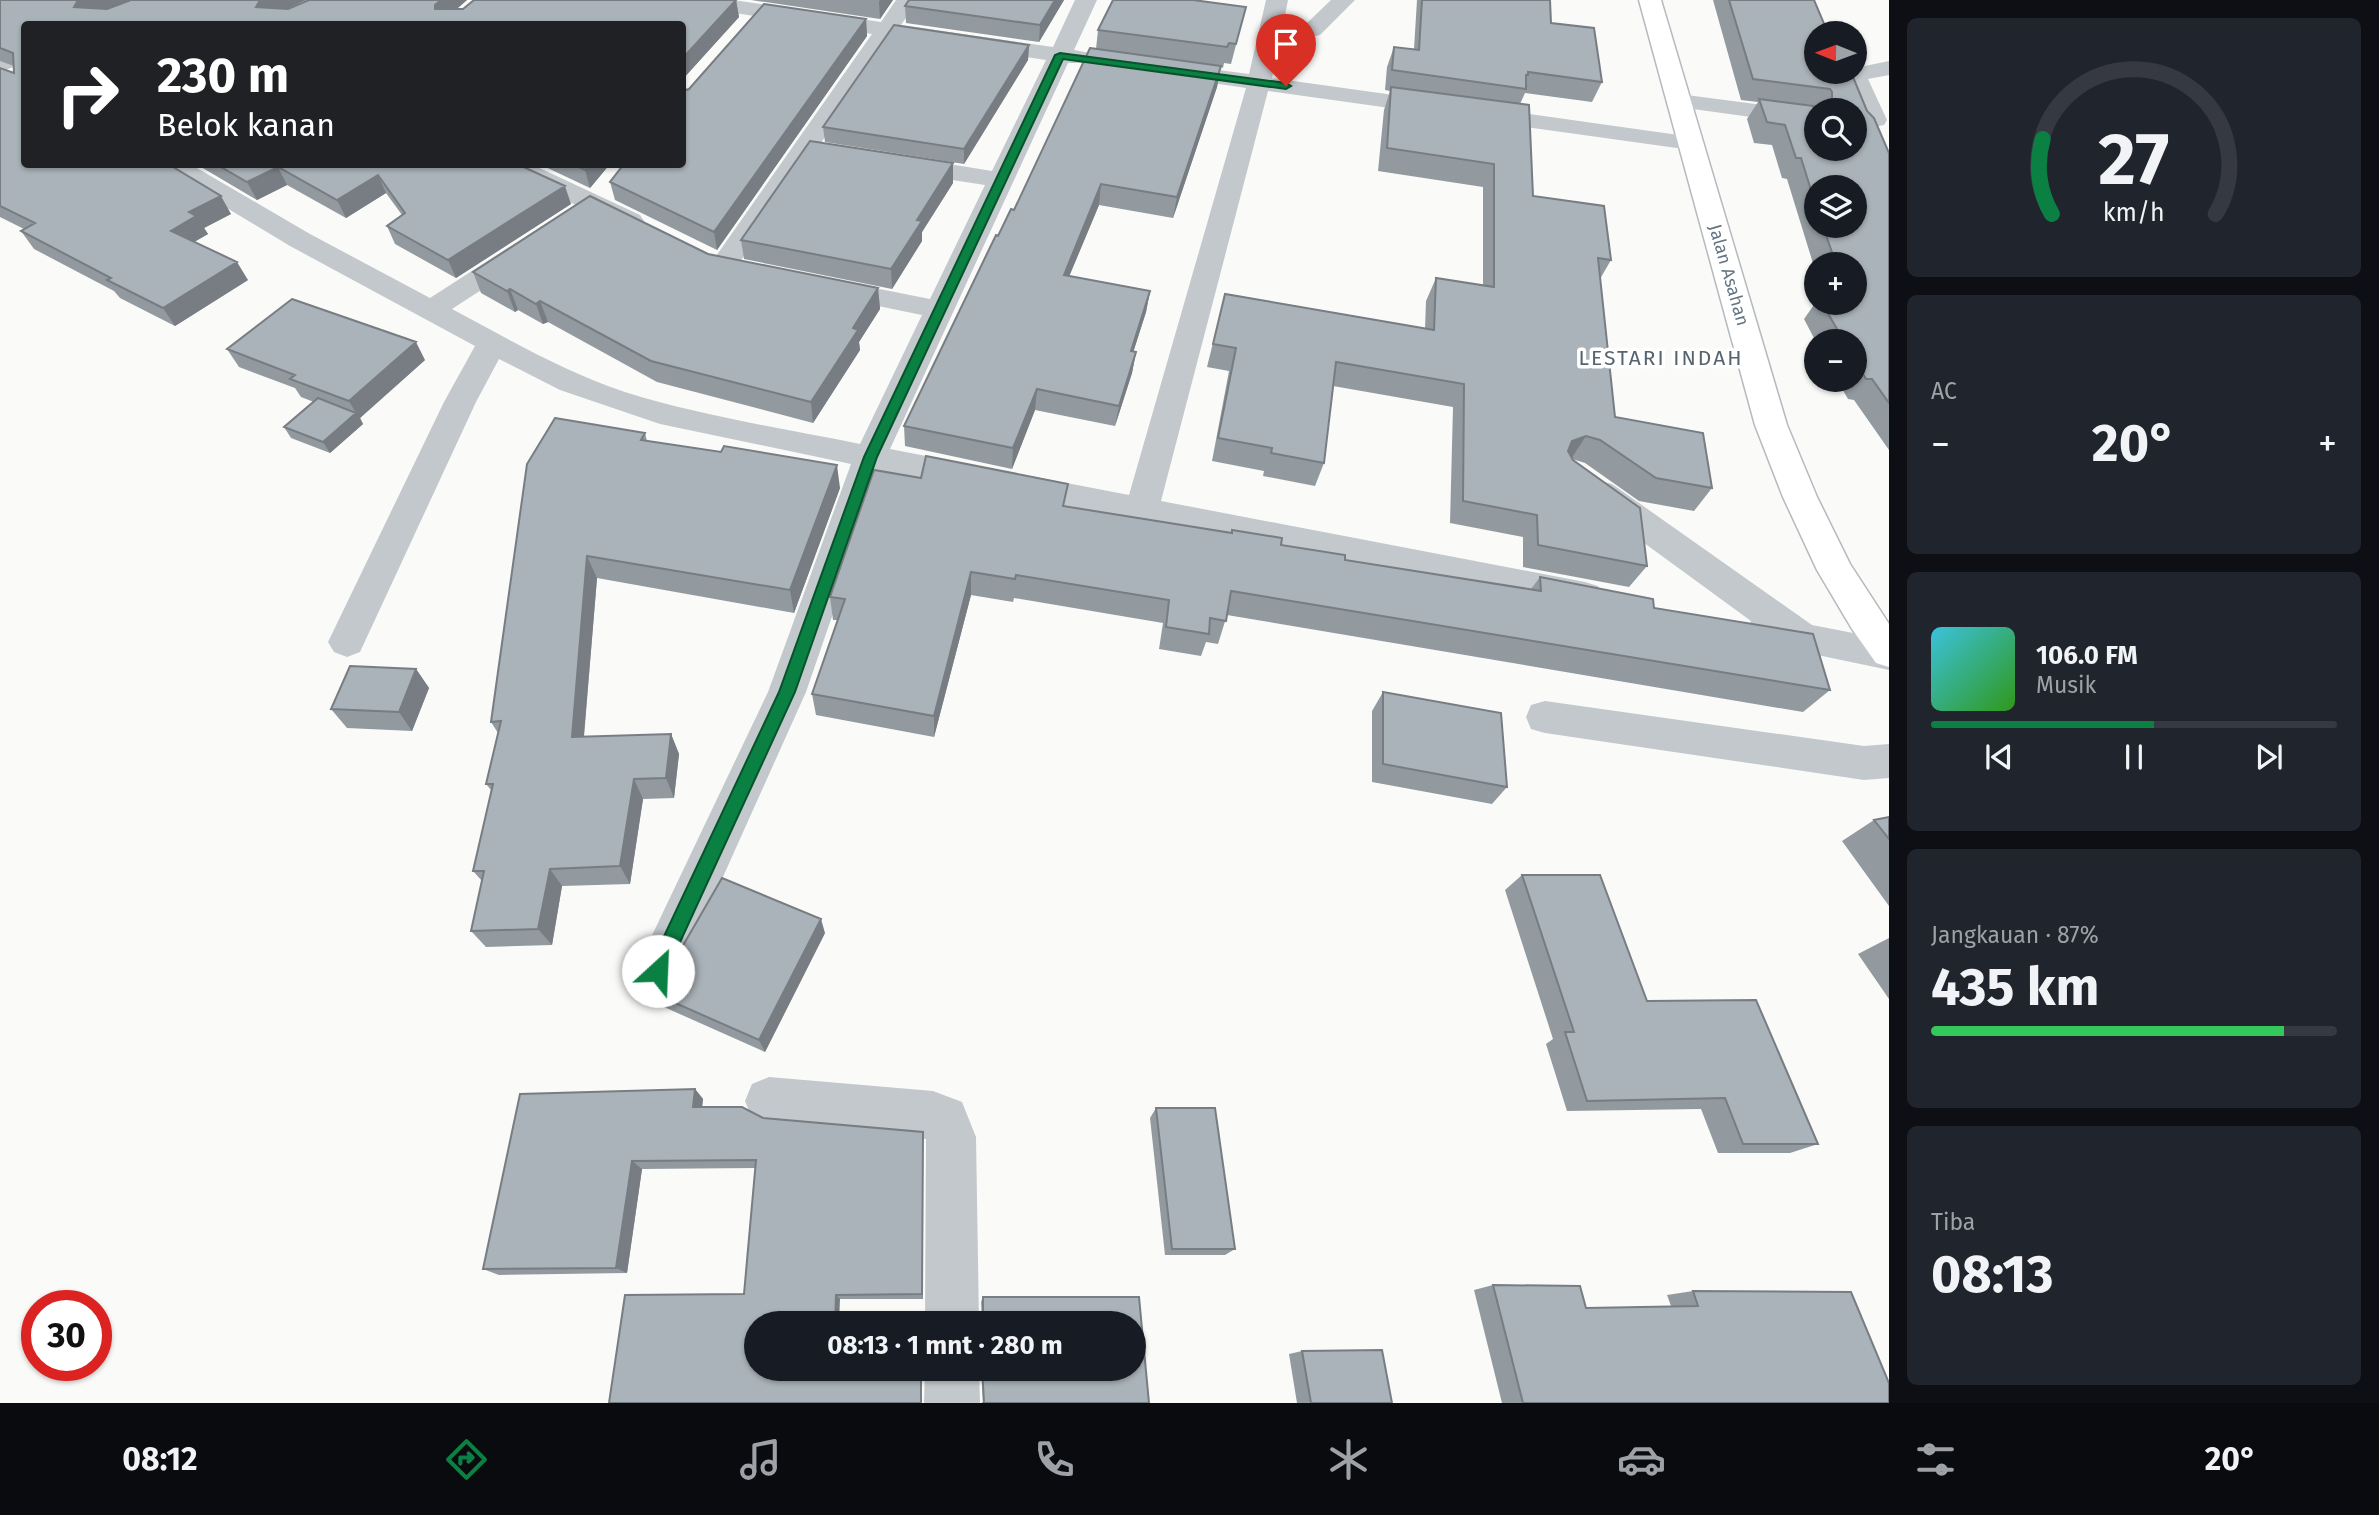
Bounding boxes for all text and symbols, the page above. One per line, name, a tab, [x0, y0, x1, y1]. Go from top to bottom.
pin	[1256, 14, 1316, 86]
north arrow	[1804, 21, 1867, 84]
map controls	[1804, 21, 1867, 392]
icon: arrive	[1267, 25, 1305, 63]
text: 230 m	[157, 46, 289, 105]
icon: right	[42, 49, 133, 140]
button: search	[1804, 98, 1867, 161]
text: Belok kanan	[157, 106, 335, 144]
text: 27	[2099, 116, 2169, 203]
button: layers	[1804, 175, 1867, 238]
text: km/h	[2103, 197, 2165, 227]
street label: Jalan Asahan	[1704, 222, 1754, 328]
button: +	[1804, 252, 1867, 315]
button: −	[1804, 329, 1867, 392]
district label: LESTARI INDAH	[1579, 345, 1743, 371]
text: AC	[1931, 377, 1957, 405]
text: 20°	[2092, 412, 2176, 475]
text: −	[1931, 421, 1950, 467]
text: +	[2318, 421, 2337, 467]
text: 106.0 FM	[2036, 640, 2138, 671]
text: Musik	[2036, 671, 2096, 699]
icon: previous	[1980, 738, 2018, 776]
icon: pause	[2115, 738, 2153, 776]
icon: next	[2250, 738, 2288, 776]
text: Jangkauan · 87%	[1931, 921, 2099, 949]
position arrow	[621, 934, 695, 1008]
text: 435 km	[1931, 956, 2099, 1019]
text: Tiba	[1931, 1208, 1975, 1236]
text: 08:13	[1931, 1243, 2054, 1306]
speed limit sign: 30	[21, 1290, 112, 1381]
text: 08:13 · 1 mnt · 280 m	[827, 1330, 1063, 1361]
icon: directions	[442, 1435, 491, 1484]
icon: music	[736, 1435, 785, 1484]
icon: phone	[1030, 1435, 1079, 1484]
icon: climate	[1324, 1435, 1373, 1484]
icon: car	[1617, 1435, 1666, 1484]
icon: filters	[1911, 1435, 1960, 1484]
text: 08:12	[122, 1440, 198, 1478]
text: 20°	[2205, 1440, 2257, 1478]

